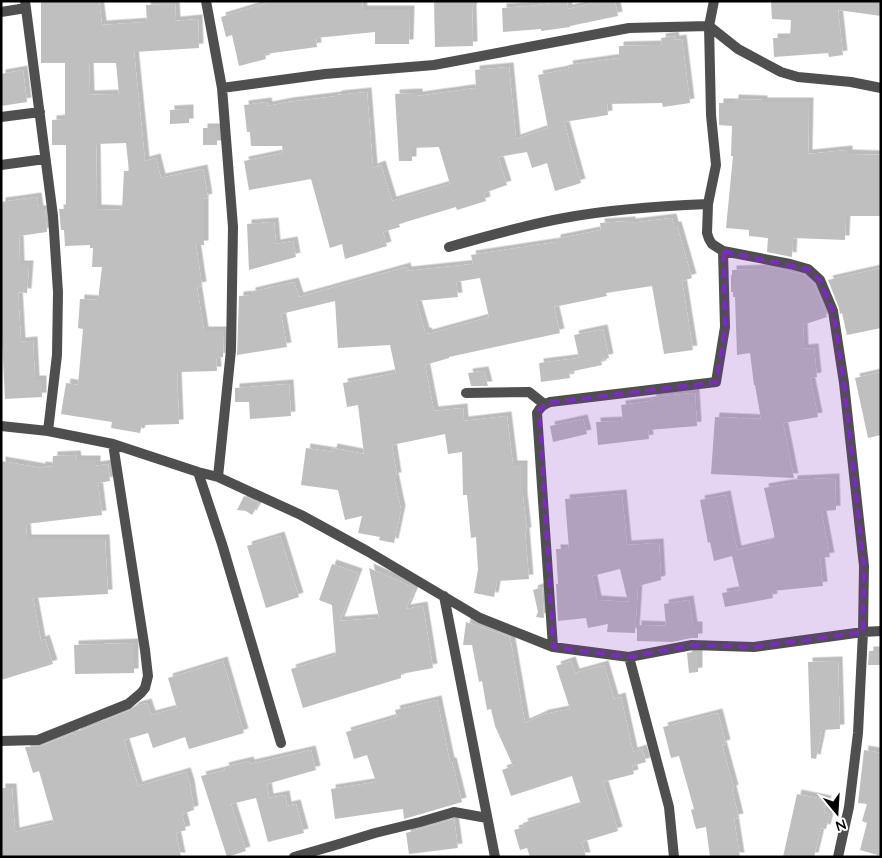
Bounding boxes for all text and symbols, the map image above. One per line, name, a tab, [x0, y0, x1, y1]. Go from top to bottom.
north arrow	[812, 788, 862, 838]
text: N	[833, 815, 849, 836]

